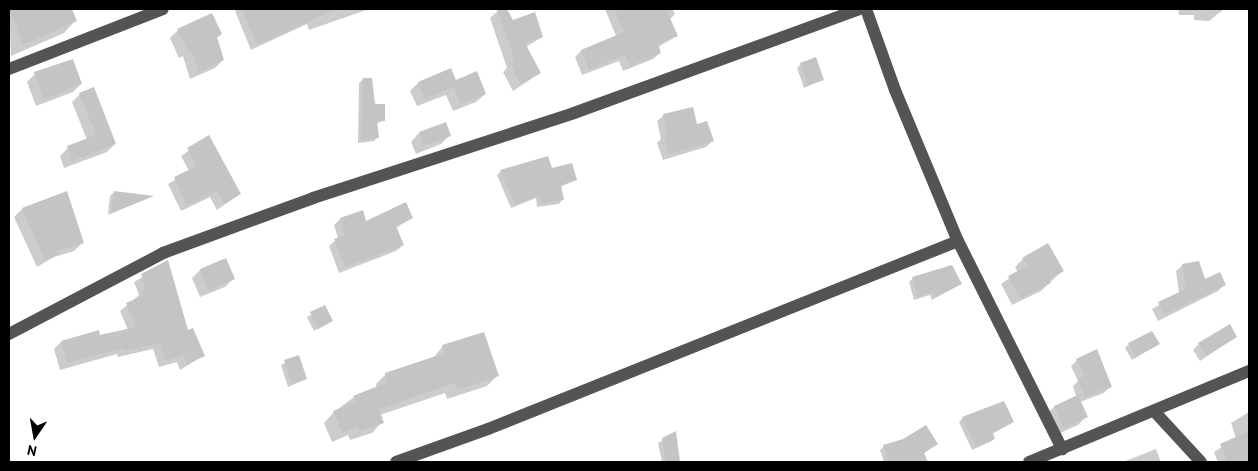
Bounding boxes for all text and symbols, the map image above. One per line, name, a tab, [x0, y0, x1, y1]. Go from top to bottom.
north arrow	[10, 411, 60, 461]
text: N	[26, 441, 38, 460]

